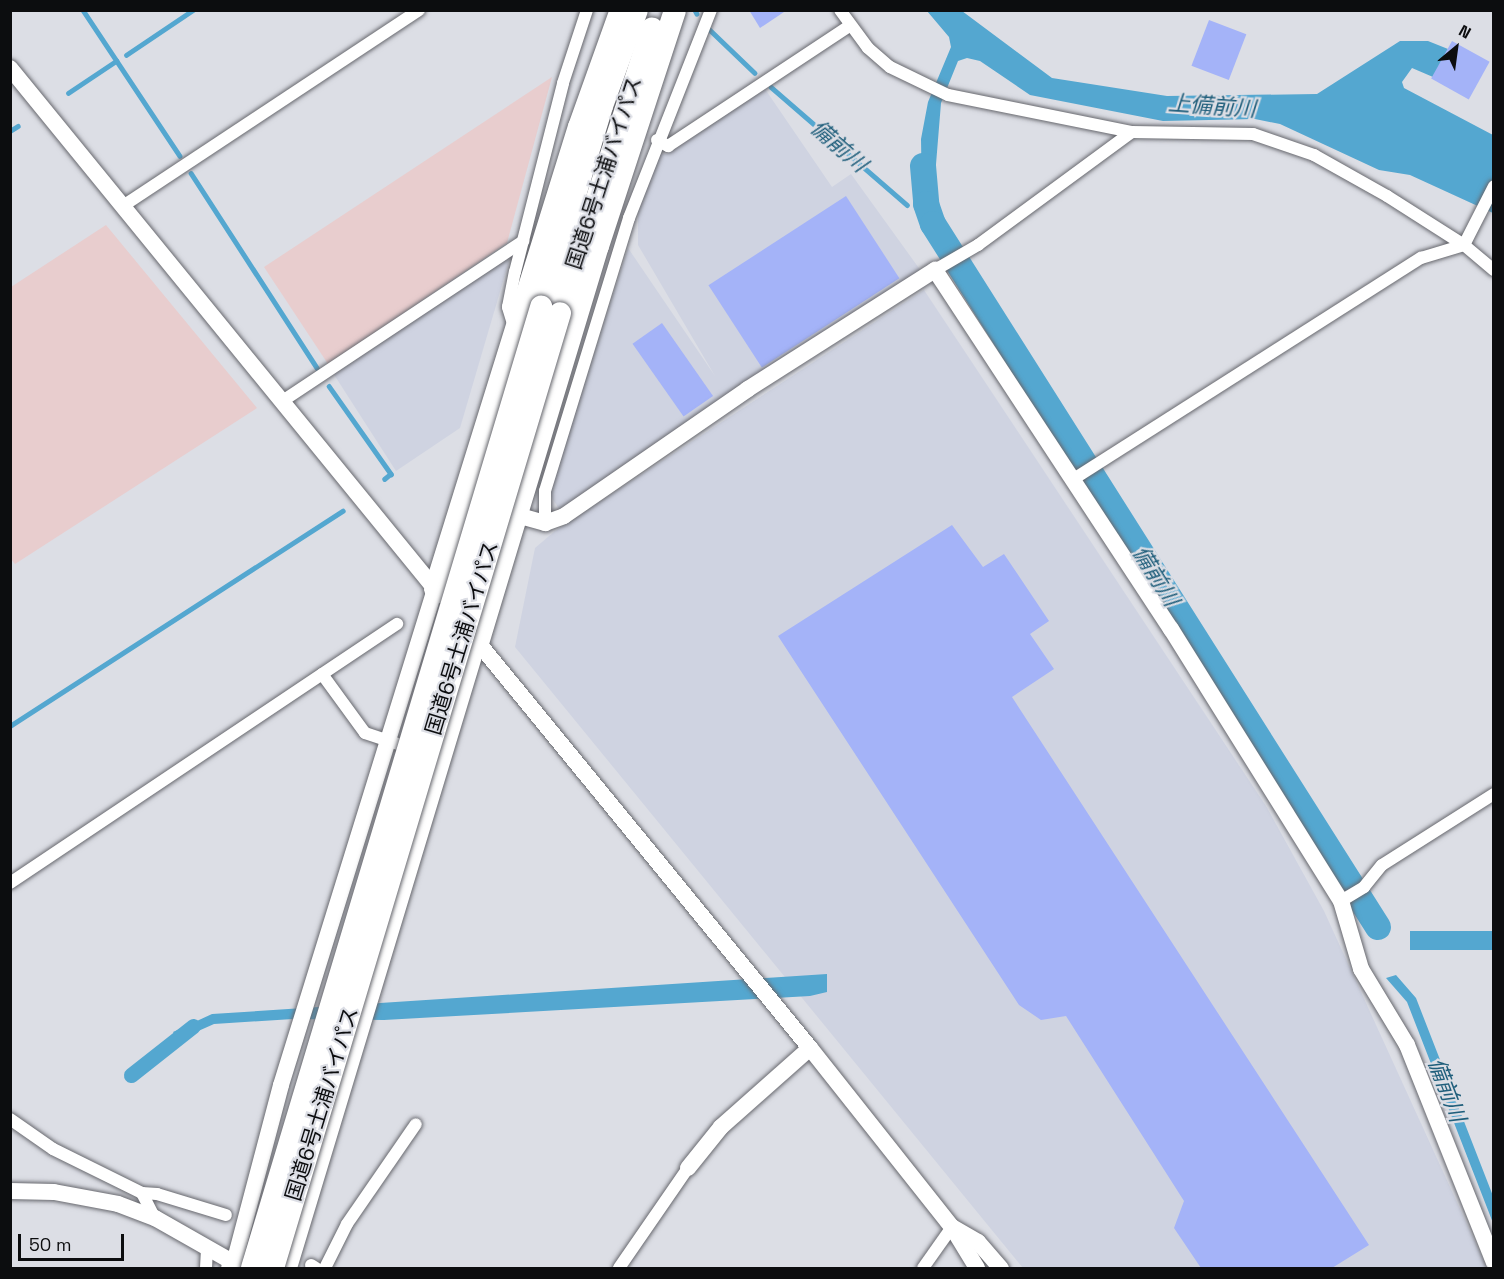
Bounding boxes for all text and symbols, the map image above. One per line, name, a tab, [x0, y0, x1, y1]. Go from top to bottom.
north arrow	[1426, 18, 1486, 78]
text: N	[1455, 20, 1475, 44]
street label: 国道6号土浦バイパス	[561, 73, 647, 273]
water label: 上備前川	[1167, 90, 1257, 122]
water label: 備前川	[805, 114, 873, 178]
street label: 国道6号土浦バイパス	[420, 538, 504, 738]
water label: 備前川	[1127, 541, 1185, 611]
street label: 国道6号土浦バイパス	[280, 1004, 364, 1204]
water label: 備前川	[1423, 1054, 1471, 1126]
scale bar	[21, 1222, 128, 1260]
text: 50 m	[29, 1233, 71, 1256]

